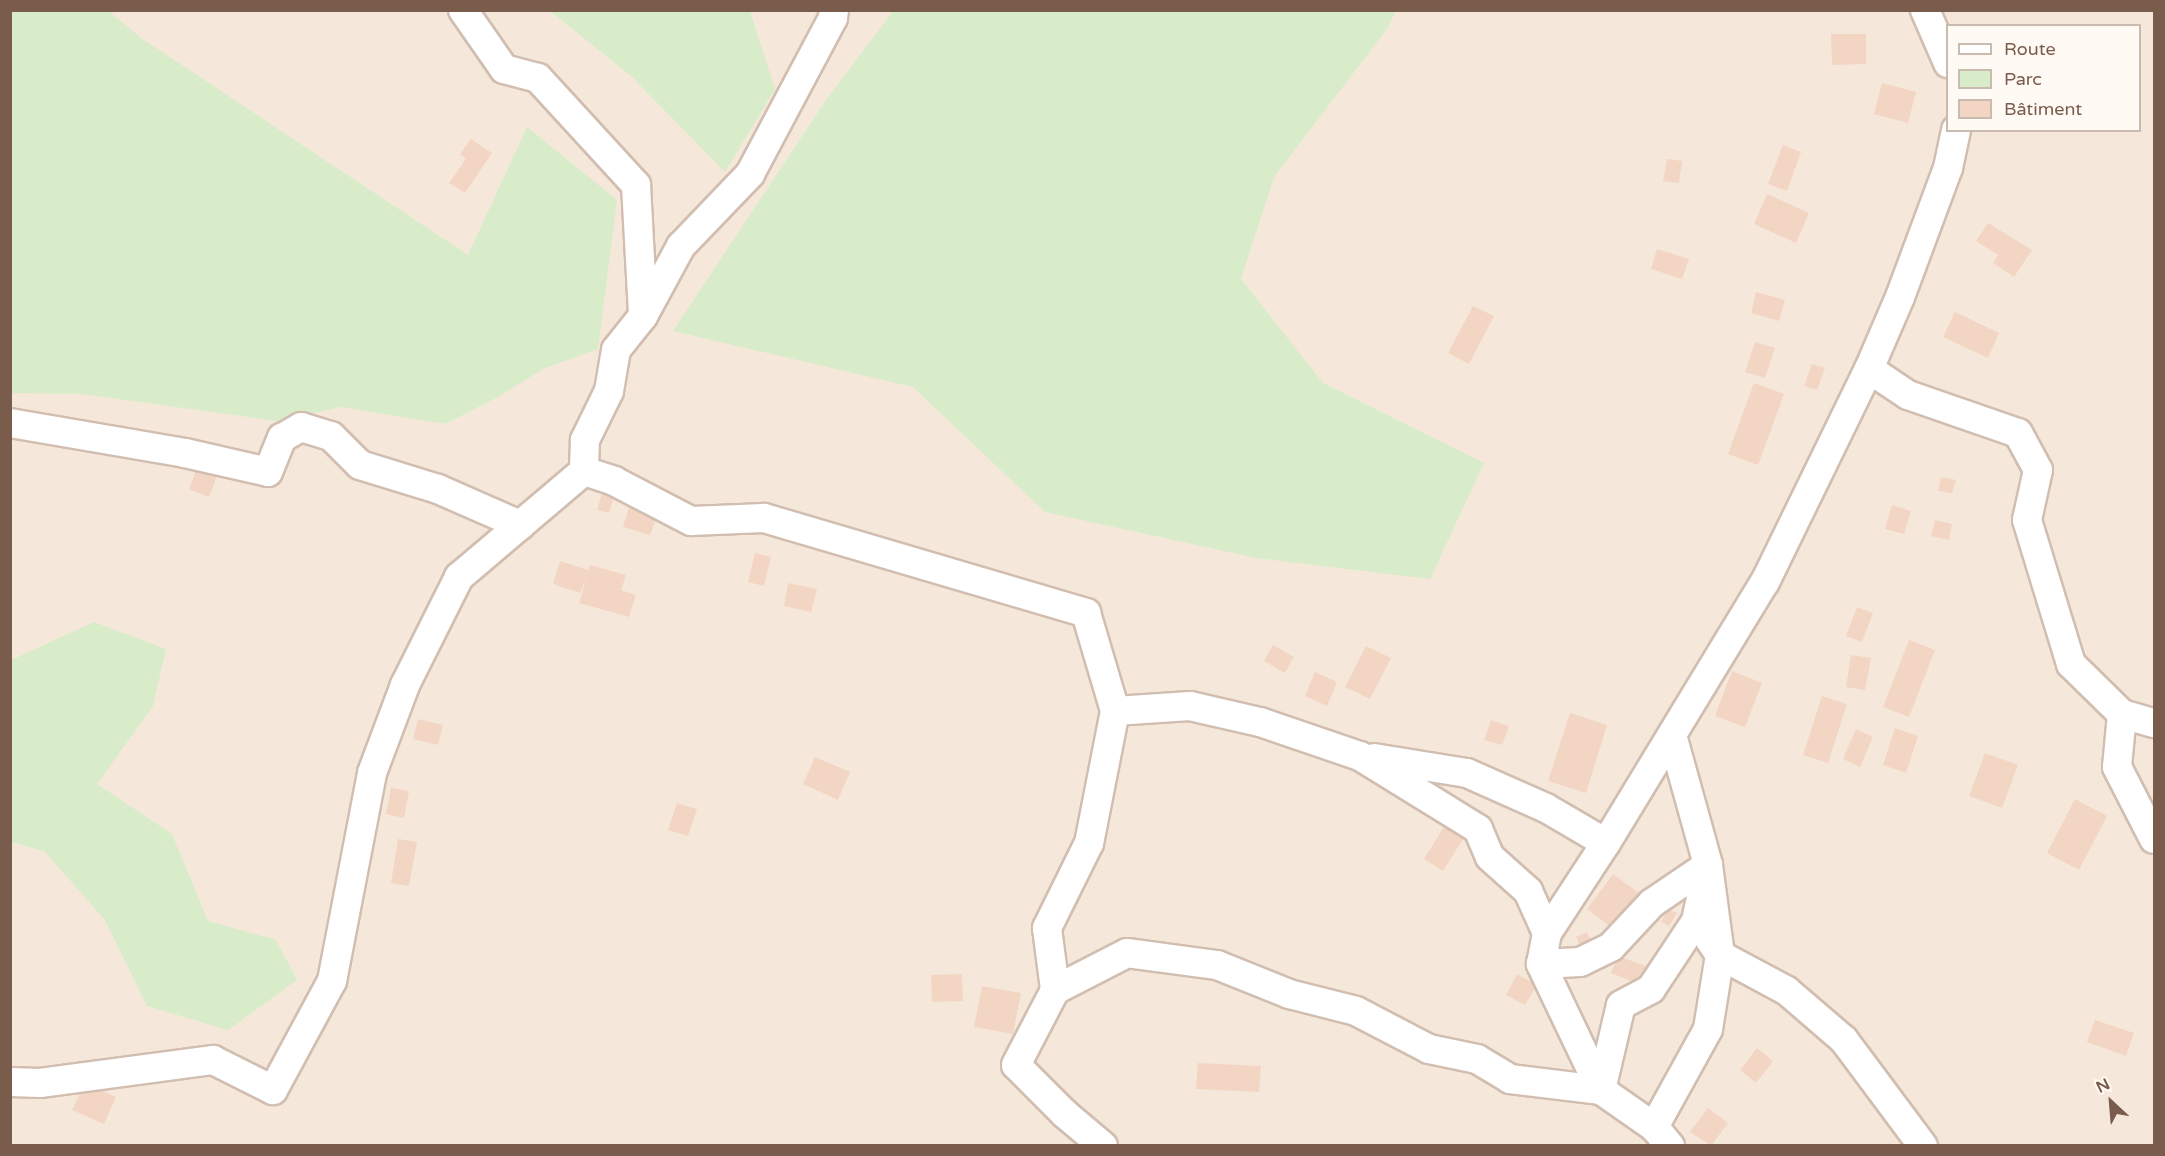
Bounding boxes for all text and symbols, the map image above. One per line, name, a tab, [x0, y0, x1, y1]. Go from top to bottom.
legend	[1946, 24, 2141, 132]
text: Route	[2004, 38, 2056, 60]
text: Parc	[2004, 68, 2042, 90]
text: Bâtiment	[2004, 98, 2082, 120]
north arrow	[2081, 1072, 2141, 1132]
text: N	[2093, 1074, 2113, 1098]

